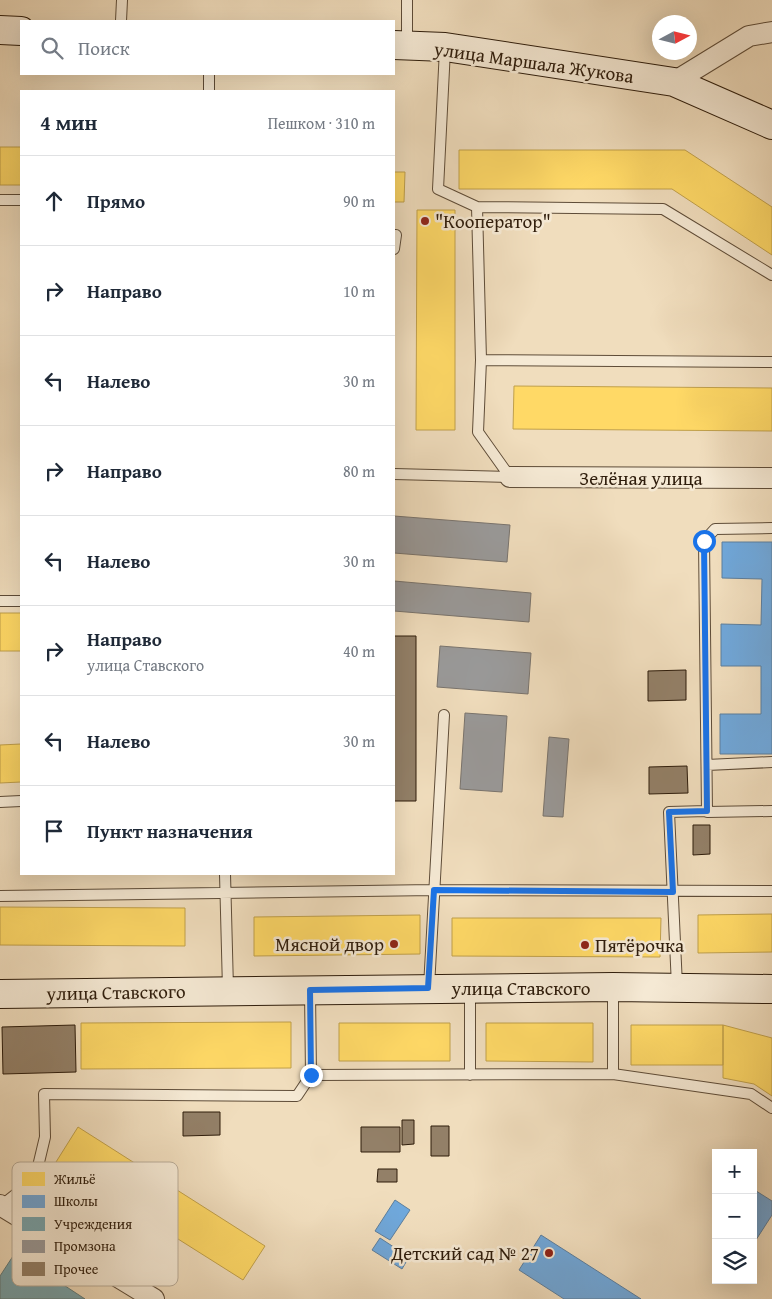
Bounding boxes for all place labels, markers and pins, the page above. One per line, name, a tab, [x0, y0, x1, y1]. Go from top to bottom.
place label: "Кооператор"	[435, 207, 551, 235]
marker: "Кооператор"	[419, 215, 431, 227]
place label: Мясной двор	[275, 930, 384, 958]
place label: Пятёрочка	[595, 931, 684, 959]
marker: Мясной двор	[388, 938, 400, 950]
marker: Пятёрочка	[579, 939, 591, 951]
place label: Детский сад № 27	[390, 1239, 539, 1267]
marker: Детский сад № 27	[543, 1247, 555, 1259]

